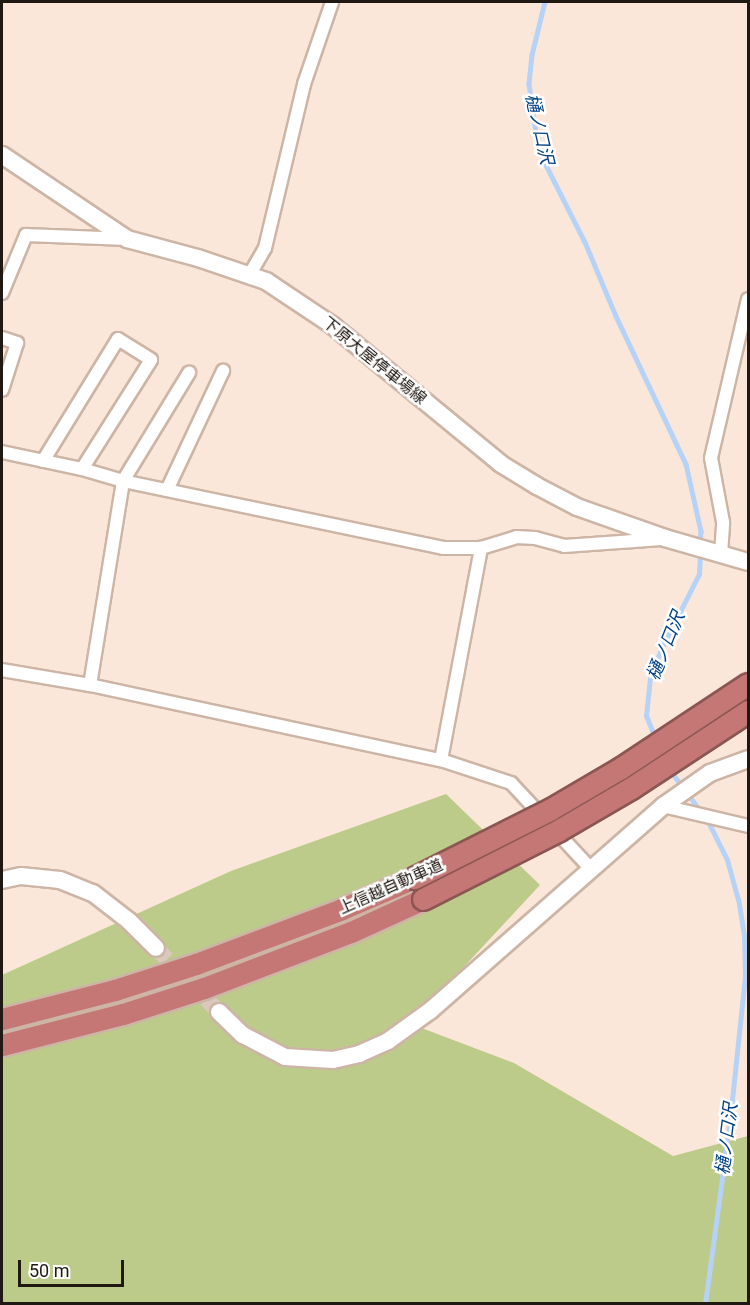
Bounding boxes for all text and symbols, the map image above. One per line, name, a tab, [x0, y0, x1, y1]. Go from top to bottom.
water label: 樋ノ口沢	[520, 91, 558, 167]
street label: 下原大屋停車場線	[318, 313, 430, 409]
water label: 樋ノ口沢	[643, 609, 689, 683]
street label: 上信越自動車道	[336, 855, 446, 919]
water label: 樋ノ口沢	[712, 1102, 742, 1176]
scale bar	[21, 1248, 128, 1286]
text: 50 m	[29, 1260, 69, 1281]

